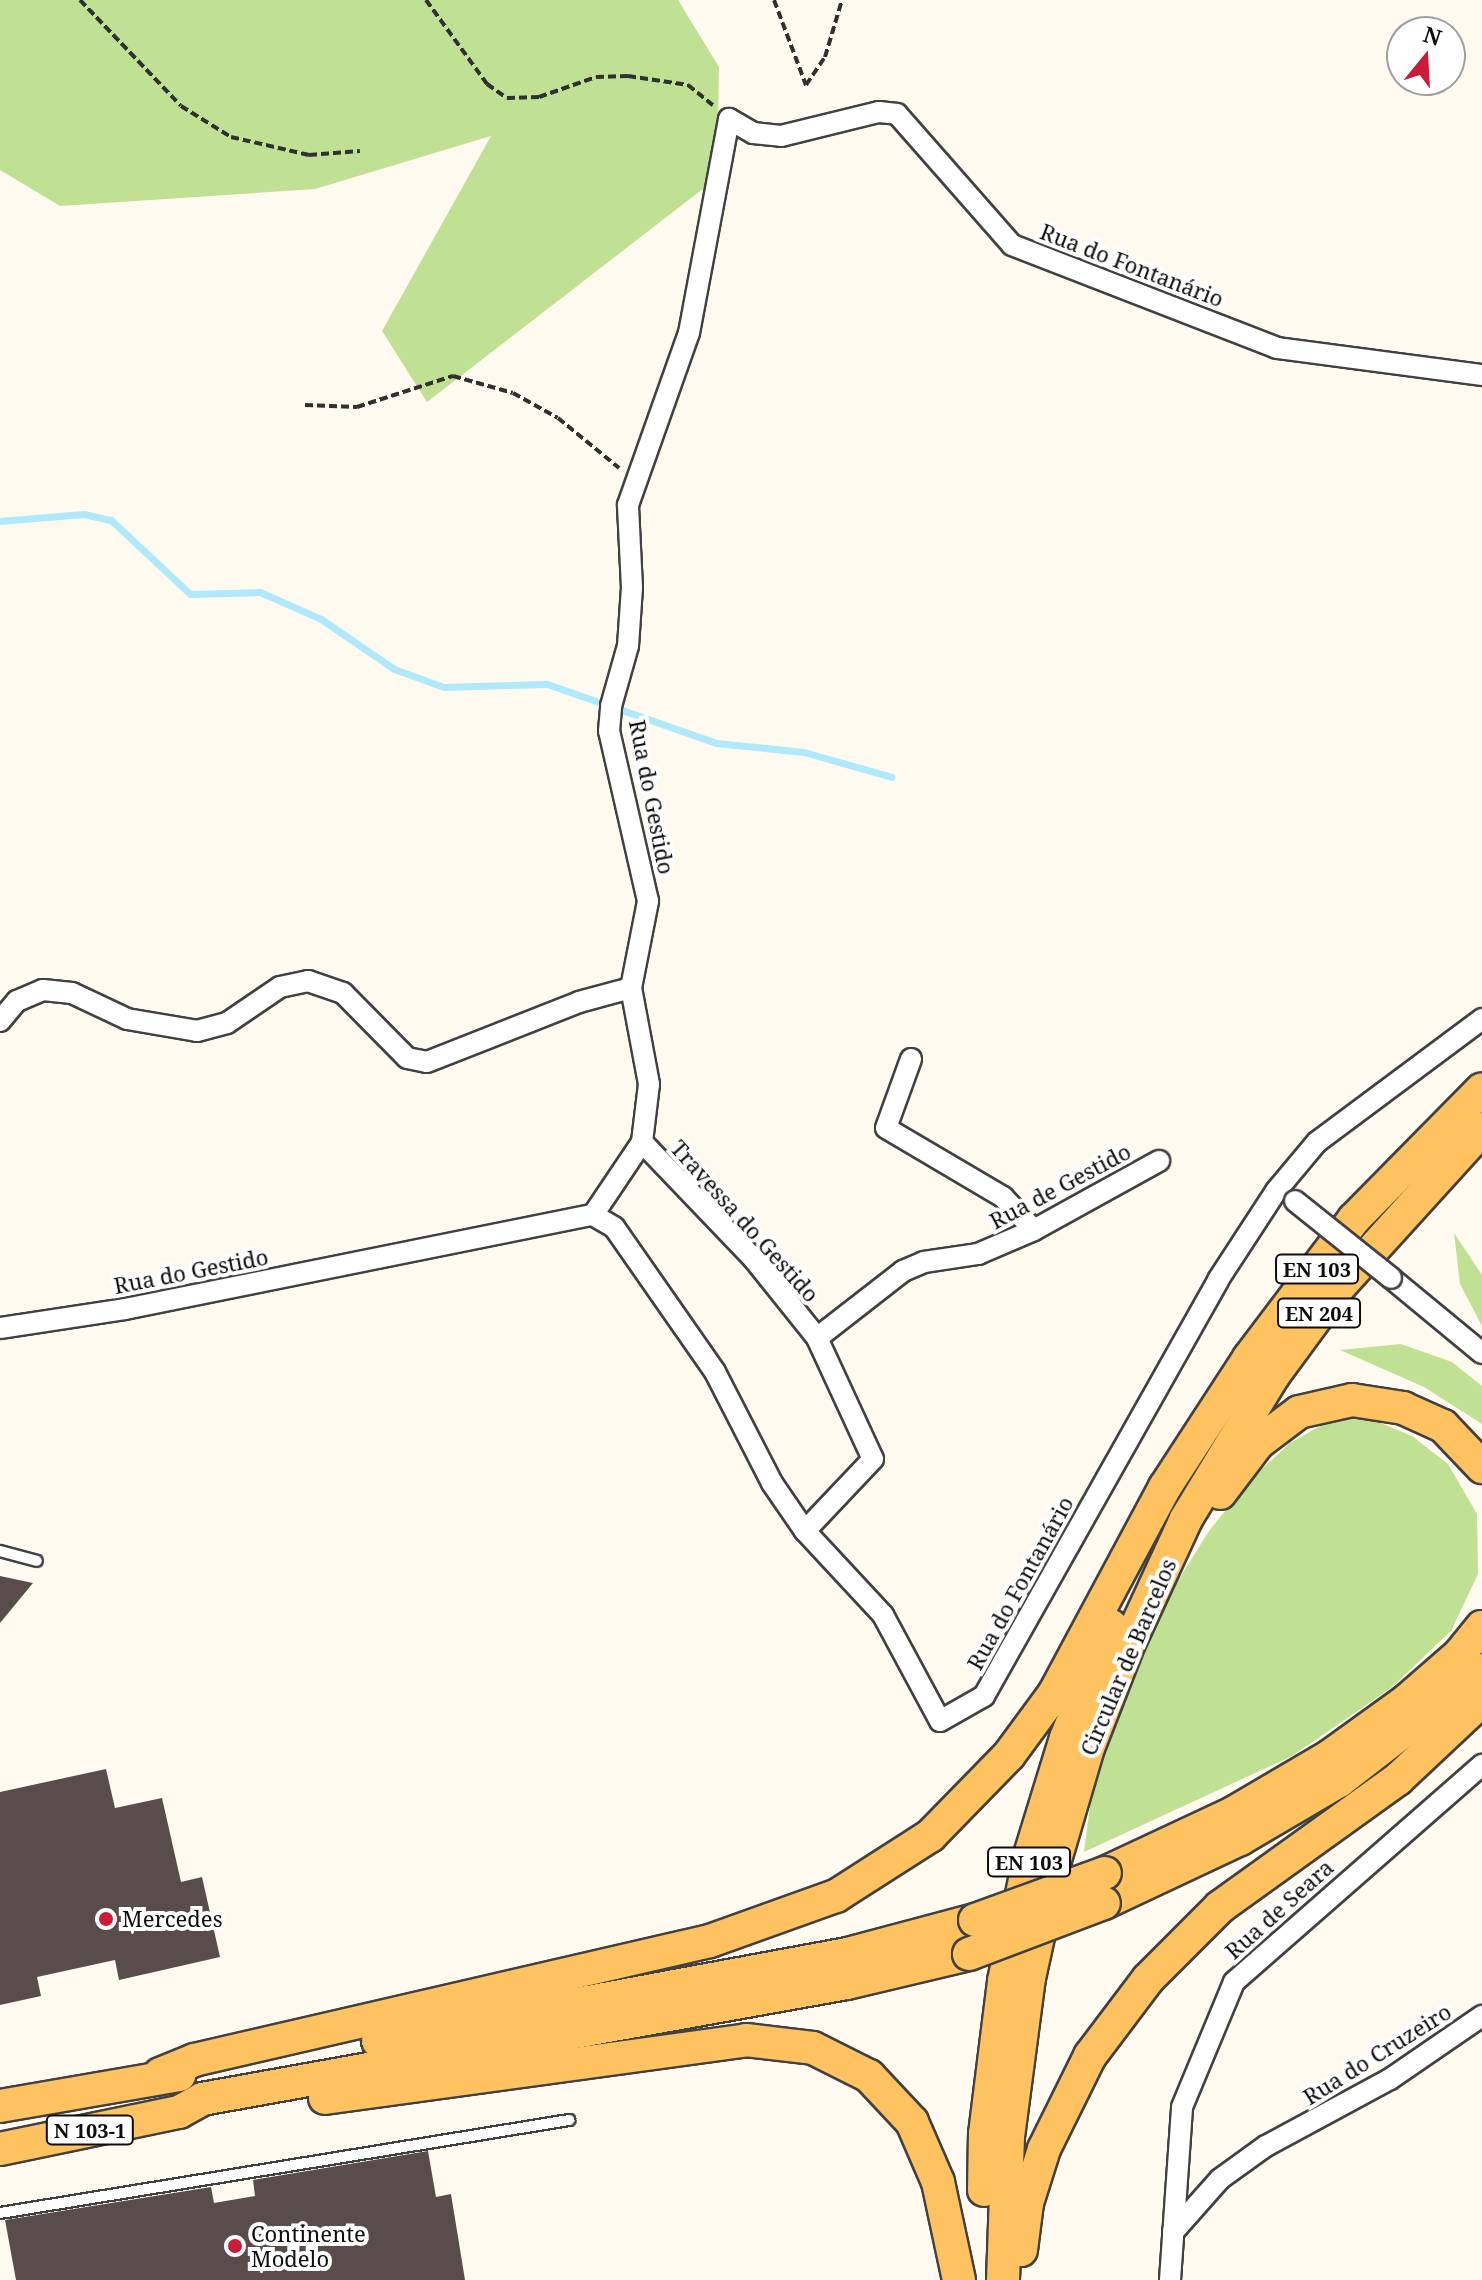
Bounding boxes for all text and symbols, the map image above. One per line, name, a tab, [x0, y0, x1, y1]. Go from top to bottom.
north arrow	[1386, 16, 1466, 96]
text: N	[1420, 18, 1446, 52]
street label: Rua do Fontanário	[1037, 218, 1227, 312]
street label: Rua do Gestido	[624, 718, 680, 876]
street label: Travessa do Gestido	[665, 1135, 825, 1307]
street label: Rua de Gestido	[985, 1138, 1135, 1234]
street label: Rua do Gestido	[112, 1243, 270, 1299]
road number: EN 103	[1275, 1253, 1359, 1285]
road number: EN 204	[1277, 1297, 1361, 1329]
street label: Rua do Fontanário	[961, 1492, 1079, 1674]
street label: Circular de Barcelos	[1075, 1555, 1181, 1759]
road number: EN 103	[987, 1846, 1071, 1878]
street label: Rua de Seara	[1220, 1854, 1338, 1964]
place label: Mercedes	[122, 1906, 223, 1932]
marker: Mercedes	[97, 1910, 115, 1928]
street label: Rua do Cruzeiro	[1298, 1998, 1456, 2110]
road number: N 103-1	[44, 2114, 136, 2146]
place label: Continente Modelo	[251, 2220, 366, 2272]
marker: Continente Modelo	[226, 2237, 244, 2255]

